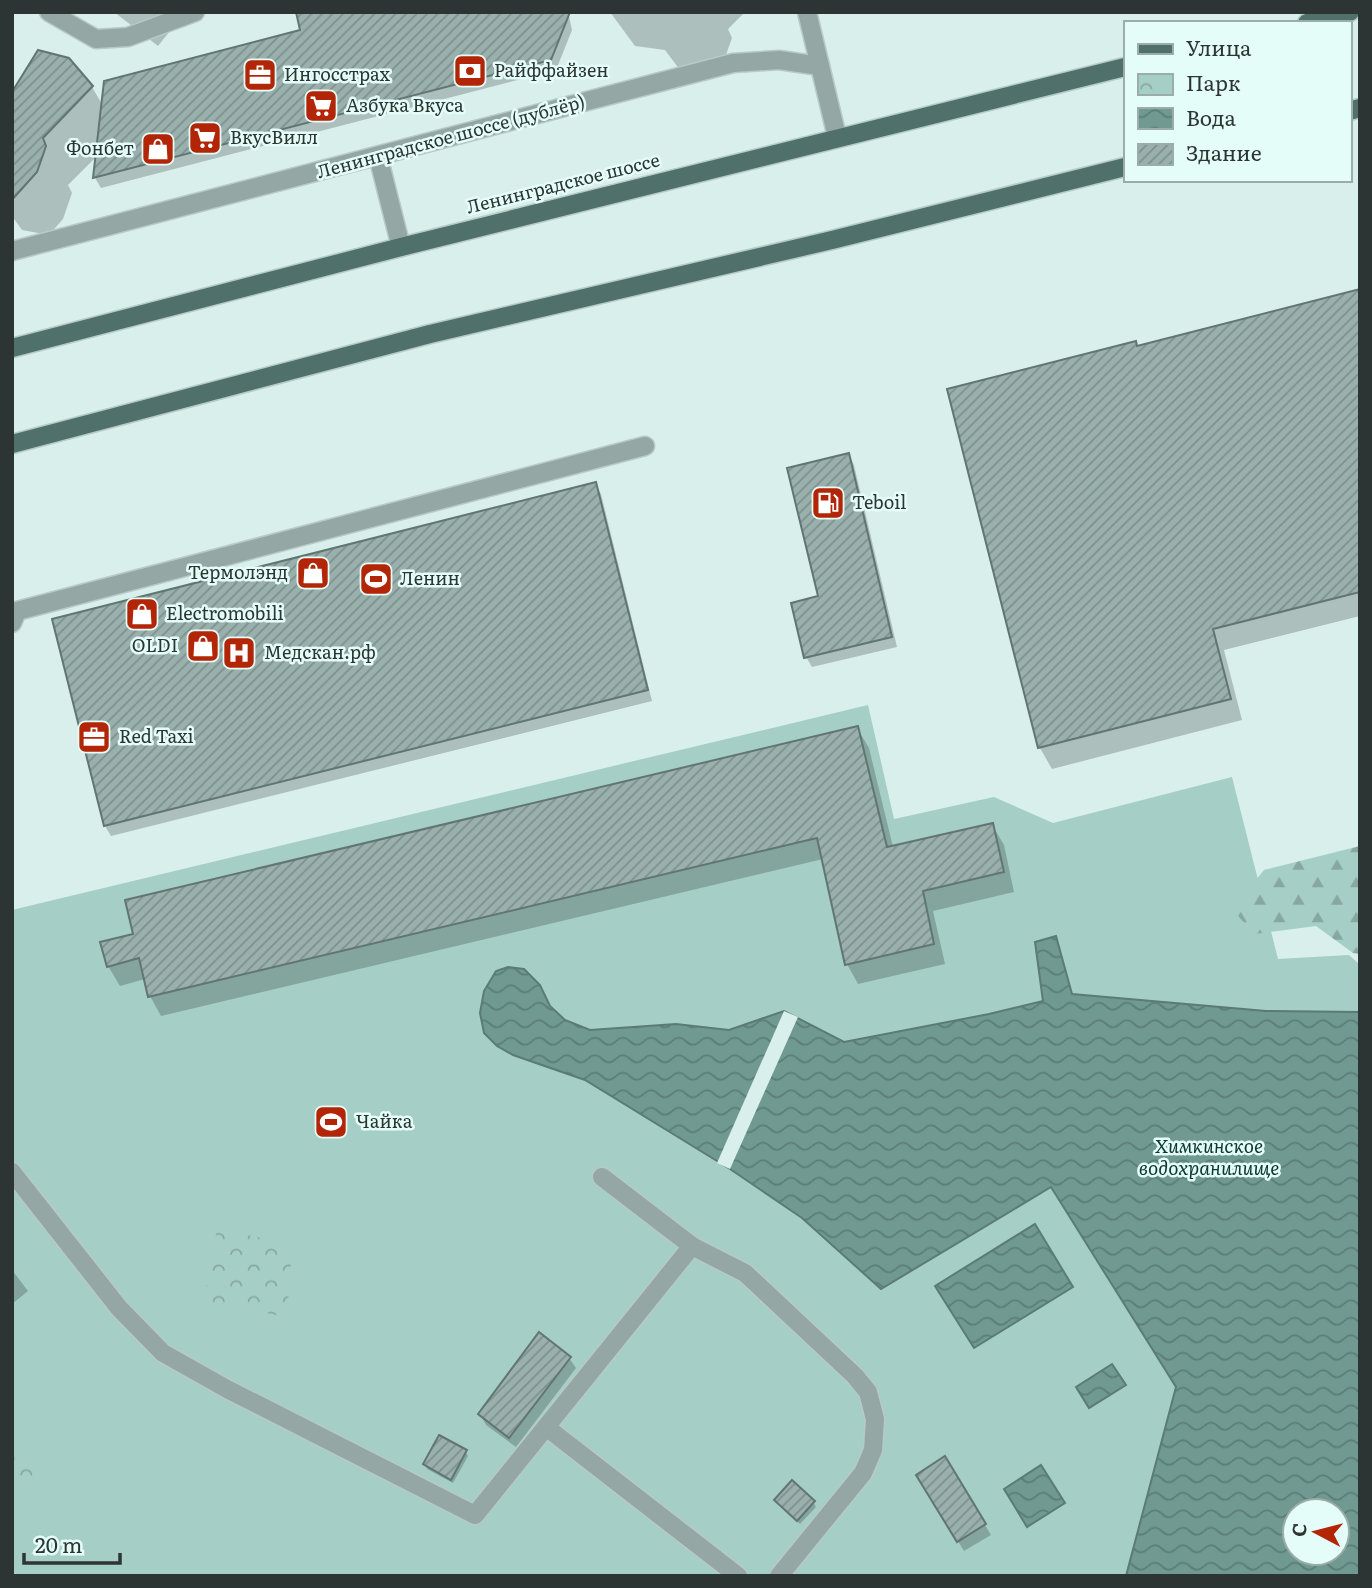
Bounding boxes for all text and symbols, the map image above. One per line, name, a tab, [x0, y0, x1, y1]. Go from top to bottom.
legend	[1124, 21, 1351, 182]
text: Улица	[1186, 31, 1252, 62]
bank icon: Райффайзен	[451, 52, 489, 90]
office icon: Ингосстрах	[241, 56, 279, 94]
place label: Райффайзен	[494, 56, 609, 83]
place label: Ингосстрах	[284, 60, 391, 87]
text: Парк	[1186, 66, 1241, 97]
supermarket icon: Азбука Вкуса	[302, 87, 340, 125]
street label: Ленинградское шоссе (дублёр)	[315, 91, 587, 183]
place label: Азбука Вкуса	[346, 91, 464, 118]
text: Вода	[1186, 101, 1237, 132]
supermarket icon: ВкусВилл	[186, 119, 224, 157]
place label: ВкусВилл	[230, 123, 318, 150]
shop icon: Фонбет	[139, 130, 177, 168]
place label: Фонбет	[66, 134, 134, 161]
text: Здание	[1186, 136, 1262, 167]
street label: Ленинградское шоссе	[464, 150, 662, 218]
fuel station icon: Teboil	[809, 484, 847, 522]
place label: Teboil	[852, 488, 906, 515]
shop icon: Термолэнд	[294, 554, 332, 592]
place label: Термолэнд	[188, 558, 288, 585]
sports icon: Ленин	[357, 560, 395, 598]
place label: Ленин	[400, 564, 460, 591]
shop icon: Electromobili	[123, 595, 161, 633]
place label: Electromobili	[166, 599, 283, 626]
shop icon: OLDI	[184, 627, 222, 665]
place label: OLDI	[132, 631, 178, 658]
hospital icon: Медскан.рф	[220, 634, 258, 672]
place label: Медскан.рф	[264, 638, 376, 665]
office icon: Red Taxi	[75, 718, 113, 756]
place label: Red Taxi	[119, 722, 193, 749]
sports icon: Чайка	[312, 1103, 350, 1141]
place label: Чайка	[356, 1107, 413, 1134]
water label: Химкинское водохранилище	[1139, 1131, 1279, 1181]
north arrow	[1281, 1497, 1351, 1567]
text: С	[1283, 1521, 1313, 1538]
scale bar	[24, 1522, 121, 1566]
text: 20 m	[35, 1528, 82, 1559]

